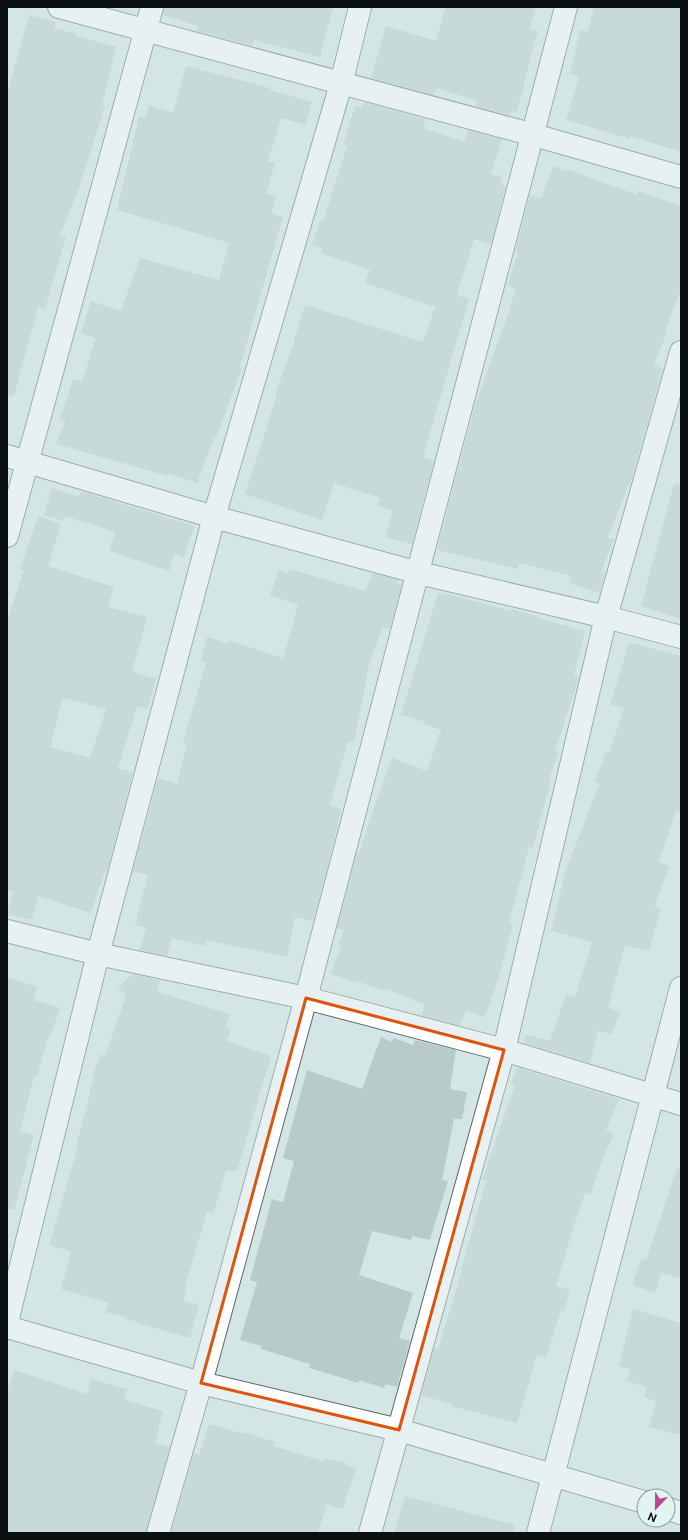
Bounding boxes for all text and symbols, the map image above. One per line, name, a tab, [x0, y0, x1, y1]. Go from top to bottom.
north arrow	[636, 1488, 676, 1528]
text: N	[646, 1510, 658, 1524]

